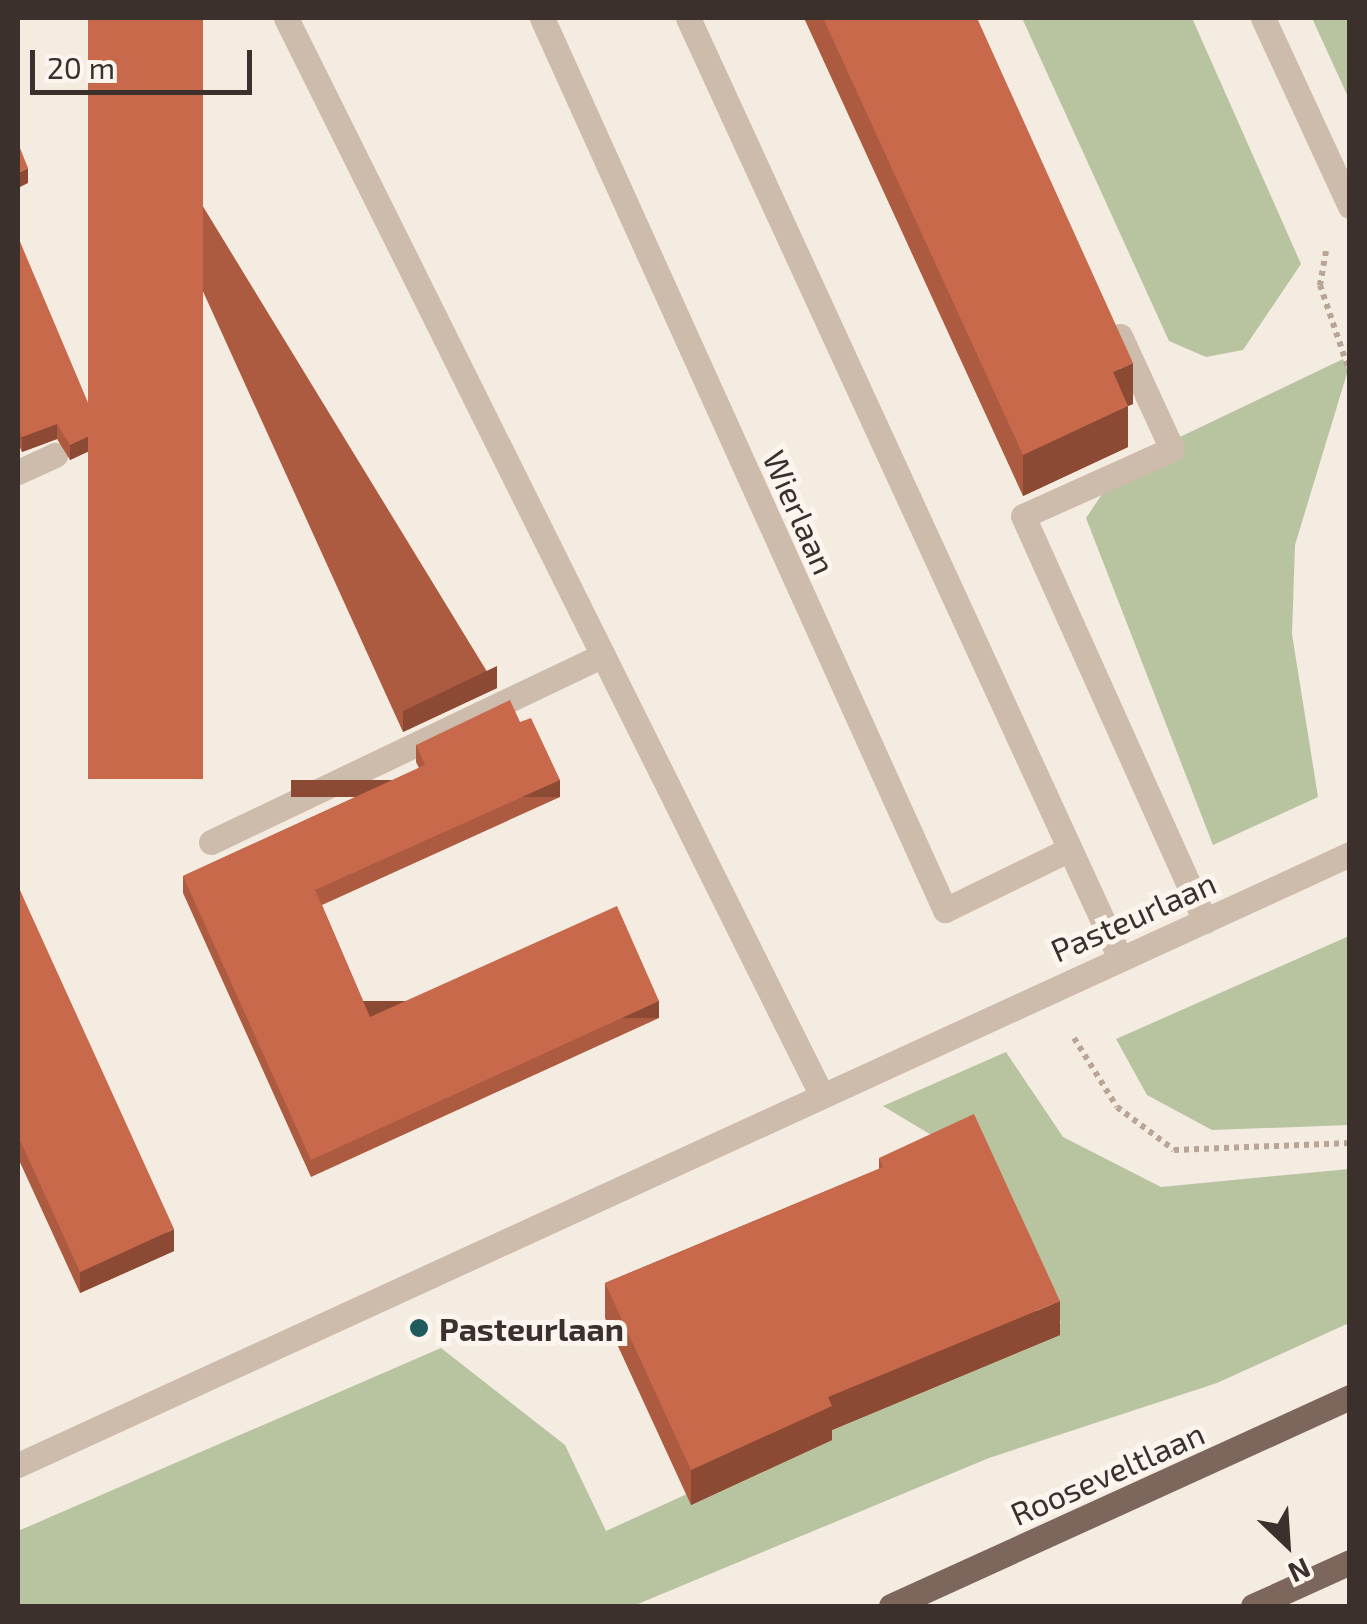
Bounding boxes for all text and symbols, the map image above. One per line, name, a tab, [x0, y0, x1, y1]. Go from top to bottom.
scale bar	[35, 30, 258, 92]
text: 20 m	[47, 49, 115, 85]
street label: Wierlaan	[756, 444, 844, 580]
street label: Pasteurlaan	[1045, 863, 1221, 969]
place label: Pasteurlaan	[439, 1309, 624, 1347]
marker: Pasteurlaan	[408, 1317, 430, 1339]
street label: Rooseveltlaan	[1004, 1413, 1210, 1533]
north arrow	[1237, 1494, 1337, 1594]
text: N	[1283, 1552, 1316, 1591]

